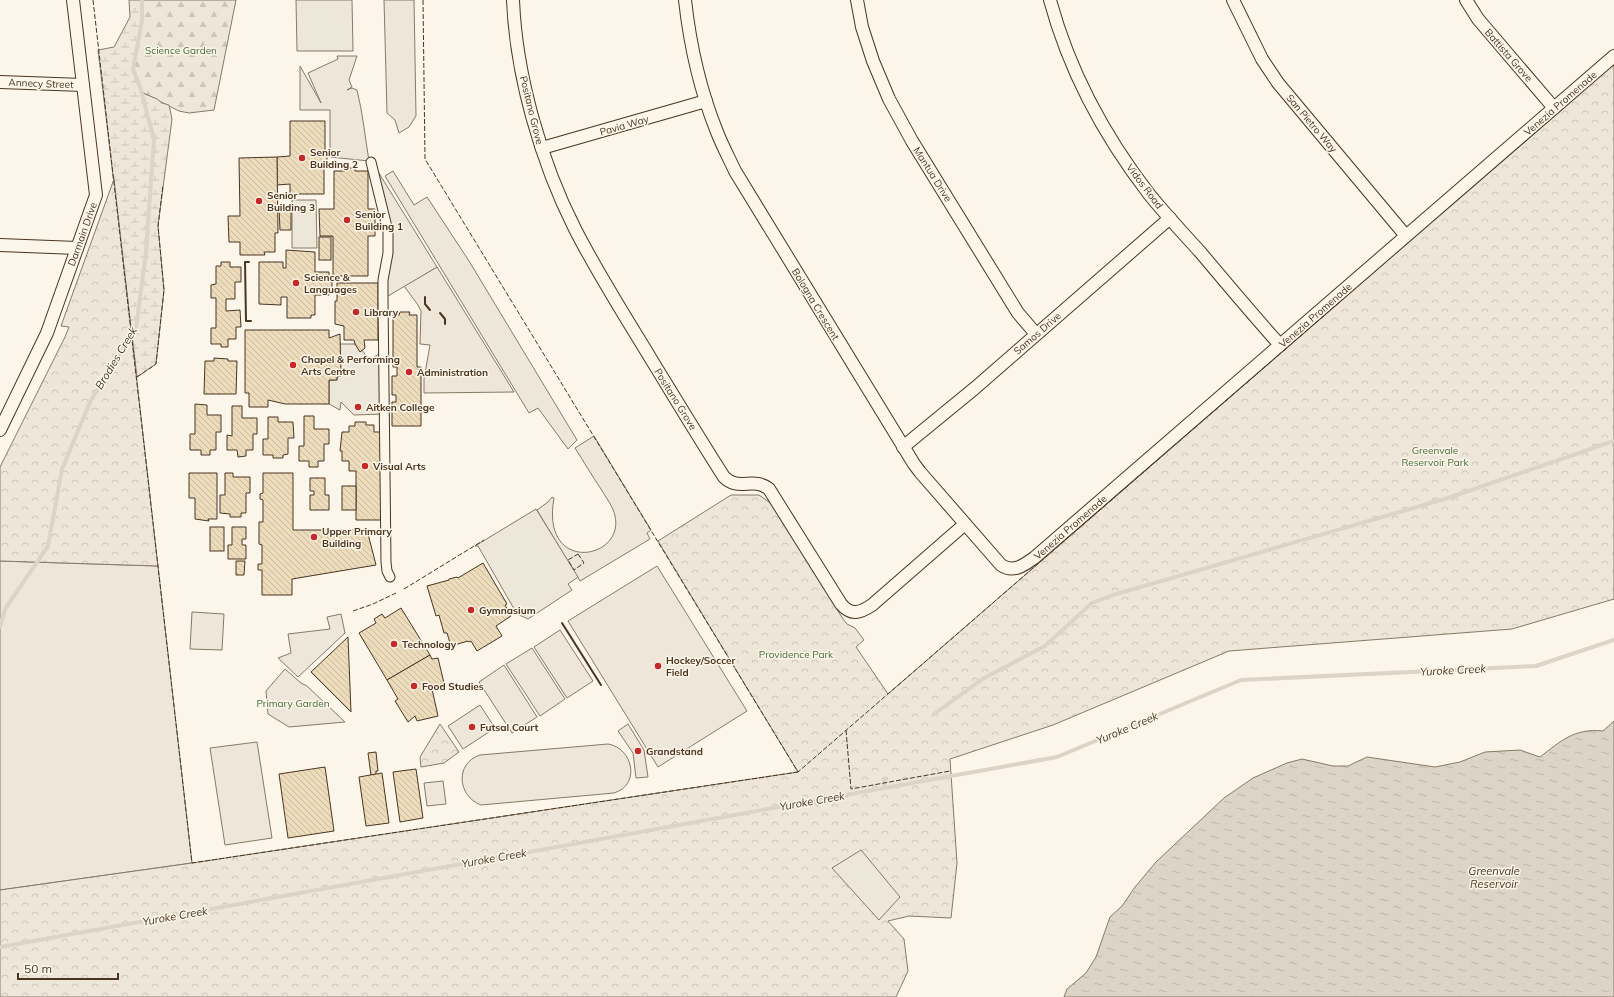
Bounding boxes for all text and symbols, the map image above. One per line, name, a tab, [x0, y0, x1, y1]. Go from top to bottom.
street label: Battista Grove	[1482, 26, 1535, 85]
park label: Science Garden	[145, 44, 217, 57]
street label: Venezia Promenade	[1521, 68, 1599, 139]
street label: Positano Grove	[517, 74, 546, 146]
street label: Annecy Street	[8, 76, 74, 91]
street label: San Pietro Way	[1283, 91, 1340, 156]
street label: Pavia Way	[598, 112, 651, 139]
street label: Mantua Drive	[911, 144, 955, 204]
place label: Senior Building 2	[310, 146, 358, 171]
marker: Senior Building 2	[297, 153, 307, 163]
street label: Vidos Road	[1123, 161, 1166, 211]
place label: Senior Building 3	[267, 189, 315, 214]
marker: Senior Building 3	[254, 196, 264, 206]
street label: Darmain Drive	[65, 201, 100, 268]
place label: Senior Building 1	[355, 208, 403, 233]
marker: Senior Building 1	[342, 215, 352, 225]
street label: Bologna Crescent	[789, 266, 842, 343]
place label: Science & Languages	[304, 271, 357, 296]
marker: Science & Languages	[291, 278, 301, 288]
street label: Venezia Promenade	[1276, 280, 1354, 351]
place label: Library	[364, 306, 399, 319]
marker: Library	[351, 307, 361, 317]
street label: Samos Drive	[1011, 309, 1064, 357]
water label: Brodies Creek	[92, 324, 140, 392]
place label: Chapel & Performing Arts Centre	[301, 353, 400, 378]
marker: Chapel & Performing Arts Centre	[288, 360, 298, 370]
place label: Administration	[417, 366, 488, 379]
street label: Positano Grove	[651, 366, 700, 432]
marker: Administration	[404, 367, 414, 377]
place label: Aitken College	[366, 401, 435, 414]
marker: Aitken College	[353, 402, 363, 412]
park label: Greenvale Reservoir Park	[1401, 444, 1469, 469]
place label: Visual Arts	[372, 460, 426, 473]
marker: Visual Arts	[360, 461, 370, 471]
street label: Venezia Promenade	[1031, 492, 1109, 563]
place label: Upper Primary Building	[322, 525, 392, 550]
marker: Upper Primary Building	[309, 532, 319, 542]
place label: Gymnasium	[479, 604, 536, 617]
marker: Gymnasium	[466, 605, 476, 615]
place label: Technology	[402, 638, 457, 651]
marker: Technology	[389, 639, 399, 649]
park label: Providence Park	[759, 648, 834, 661]
place label: Hockey/Soccer Field	[666, 654, 736, 679]
marker: Hockey/Soccer Field	[653, 661, 663, 671]
water label: Yuroke Creek	[1420, 661, 1487, 679]
place label: Food Studies	[422, 680, 484, 693]
marker: Food Studies	[409, 681, 419, 691]
park label: Primary Garden	[256, 697, 330, 710]
water label: Yuroke Creek	[1094, 709, 1160, 747]
place label: Futsal Court	[480, 721, 538, 734]
marker: Futsal Court	[467, 722, 477, 732]
place label: Grandstand	[646, 745, 703, 758]
marker: Grandstand	[633, 746, 643, 756]
water label: Yuroke Creek	[778, 788, 846, 814]
water label: Yuroke Creek	[460, 845, 528, 871]
water label: Greenvale Reservoir	[1468, 864, 1520, 891]
water label: Yuroke Creek	[141, 903, 209, 929]
scale bar	[18, 955, 118, 981]
text: 50 m	[24, 961, 52, 976]

